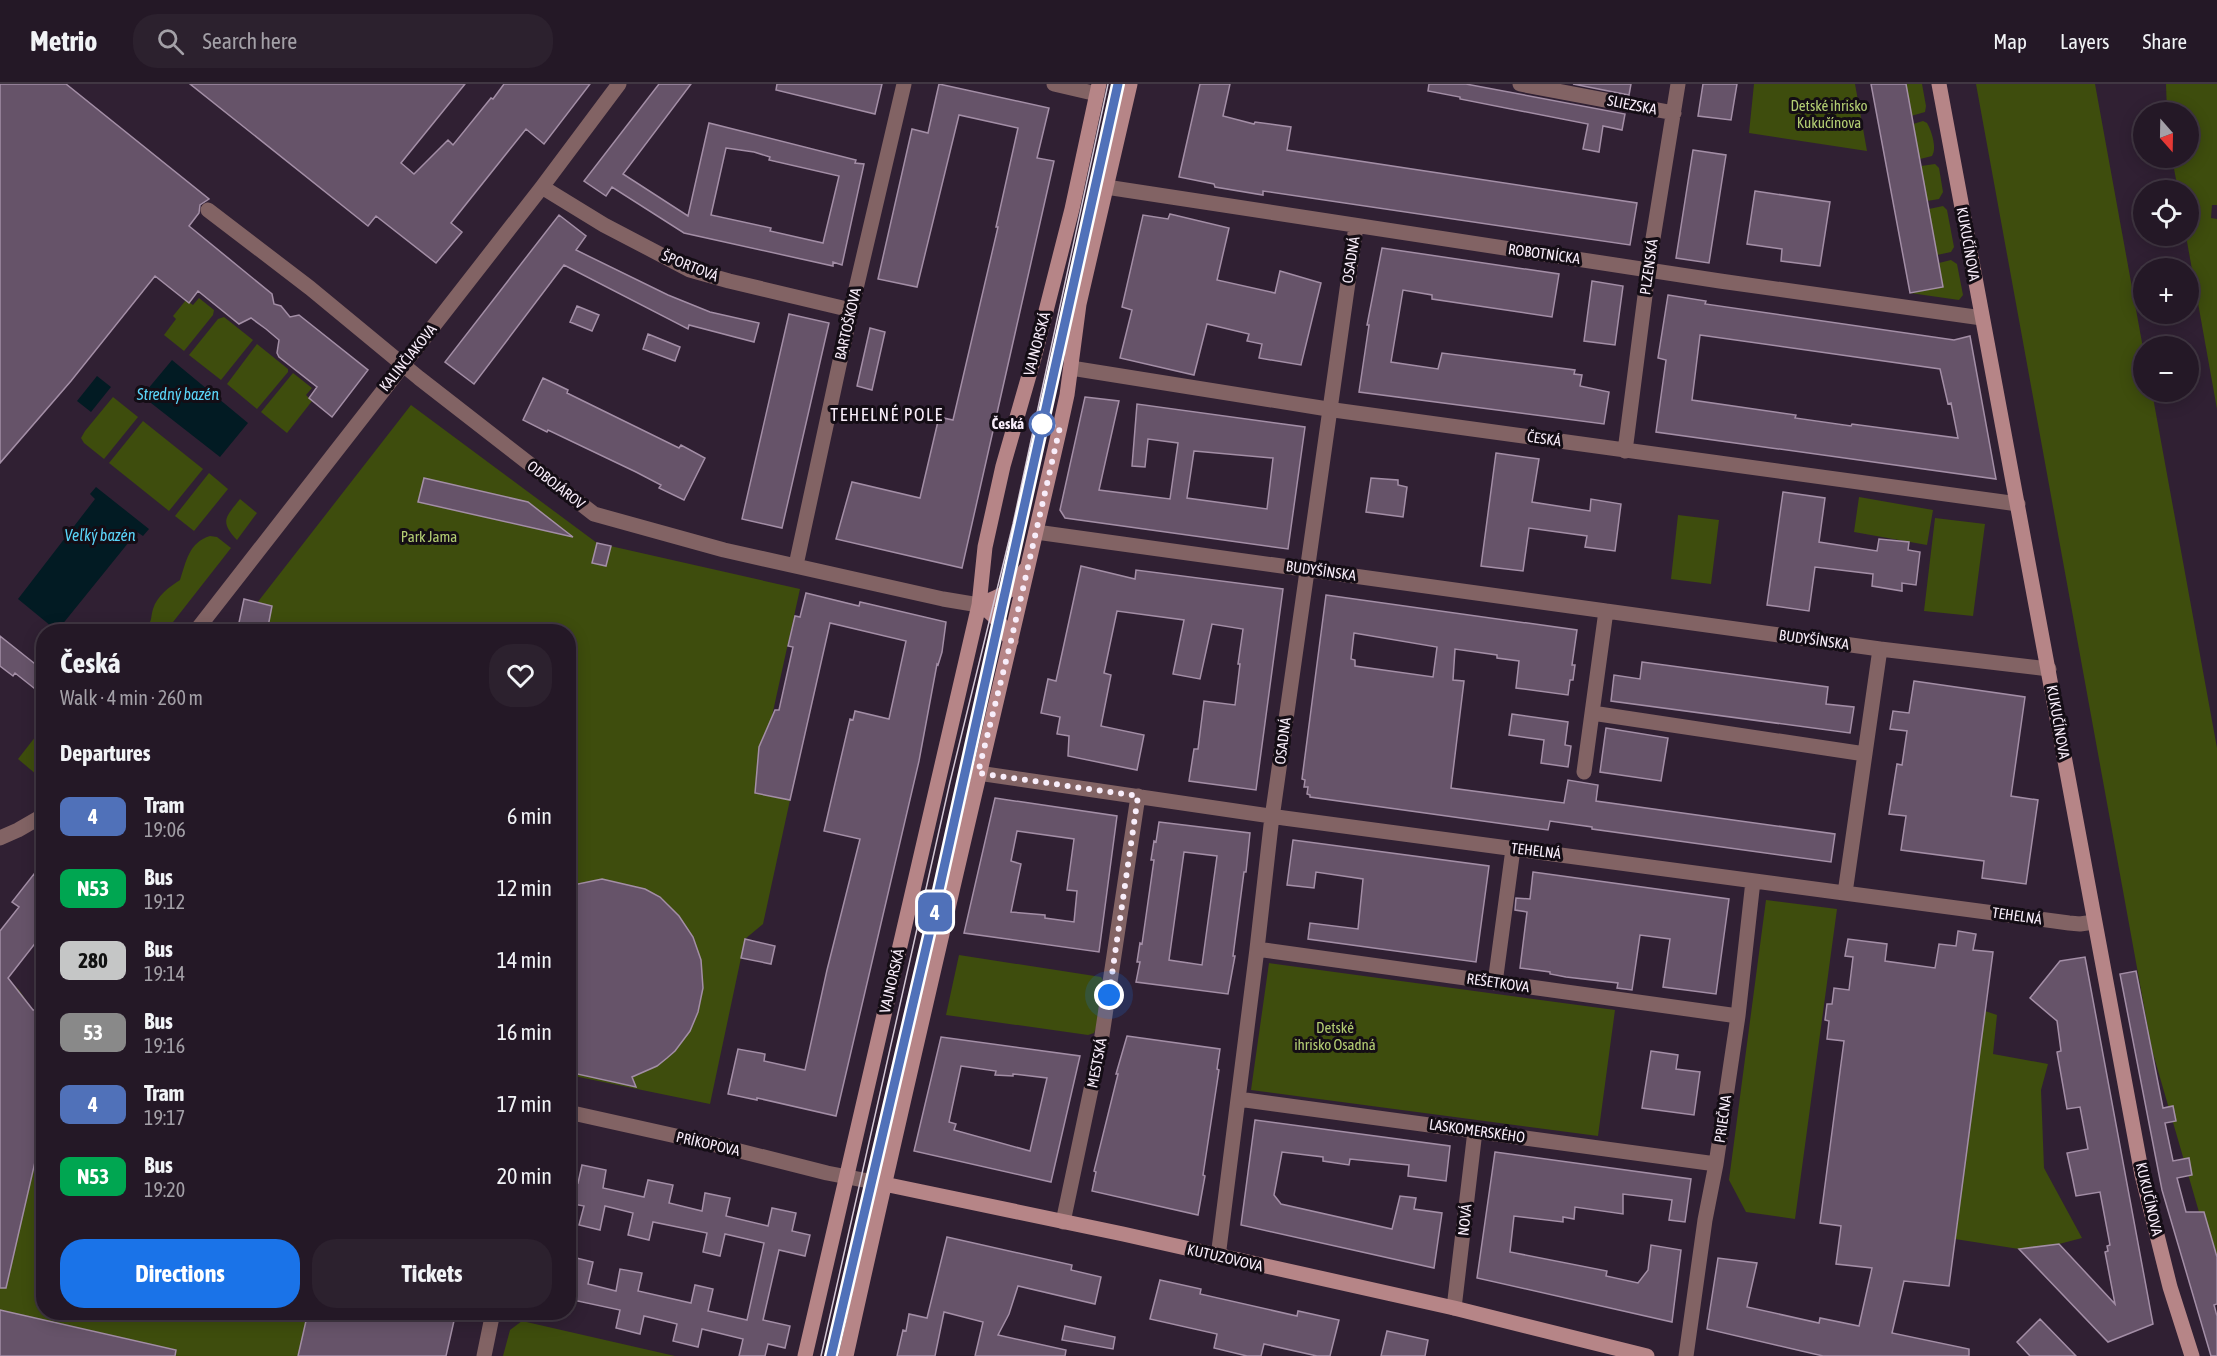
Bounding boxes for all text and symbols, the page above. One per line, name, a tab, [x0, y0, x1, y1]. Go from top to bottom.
search box	[133, 14, 553, 68]
text: Metrio	[30, 25, 97, 57]
icon: search	[154, 25, 187, 58]
text: Search here	[202, 28, 297, 54]
text: Map	[1993, 29, 2027, 53]
text: Layers	[2060, 29, 2110, 53]
text: Share	[2143, 29, 2187, 53]
street label: SLIEZSKA	[1606, 91, 1659, 118]
park label: Detské ihrisko Kukučínova	[1790, 97, 1868, 131]
north arrow	[2133, 102, 2199, 168]
map controls	[2133, 102, 2199, 402]
button: locate	[2133, 180, 2199, 246]
street label: KUKUČÍNOVA	[1954, 206, 1983, 283]
street label: OSADNÁ	[1338, 235, 1363, 284]
street label: PLZENSKÁ	[1636, 237, 1661, 296]
street label: ROBOTNÍCKA	[1507, 240, 1582, 267]
street label: ŠPORTOVÁ	[660, 247, 721, 285]
button: +	[2133, 258, 2199, 324]
street label: BARTOŠKOVA	[831, 286, 864, 361]
street label: VAJNORSKÁ	[1020, 310, 1053, 378]
street label: KALINČIAKOVA	[376, 320, 440, 395]
button: −	[2133, 336, 2199, 402]
water label: Stredný bazén	[136, 385, 219, 404]
district label: TEHELNÉ POLE	[830, 404, 944, 425]
marker: Česká	[1029, 411, 1055, 437]
place label: Česká	[992, 415, 1024, 432]
street label: ČESKÁ	[1526, 428, 1563, 449]
street label: ODBOJÁROV	[524, 457, 589, 513]
water label: Veľký bazén	[65, 526, 136, 545]
park label: Park Jama	[401, 528, 457, 545]
street label: BUDYŠÍNSKA	[1285, 557, 1358, 584]
street label: BUDYŠÍNSKA	[1778, 626, 1851, 653]
button: heart	[489, 644, 552, 707]
text: Česká	[60, 647, 121, 679]
street label: KUKUČÍNOVA	[2044, 684, 2073, 761]
text: Walk · 4 min · 260 m	[60, 686, 203, 709]
street label: OSADNÁ	[1271, 716, 1294, 765]
text: Departures	[60, 740, 150, 766]
text: Tram	[144, 792, 184, 818]
text: 6 min	[507, 803, 552, 829]
text: 4	[88, 804, 98, 828]
text: 19:06	[144, 818, 186, 841]
street label: TEHELNÁ	[1510, 839, 1563, 862]
text: Bus	[144, 864, 173, 890]
text: 12 min	[497, 875, 552, 901]
text: N53	[77, 876, 109, 900]
text: 19:12	[144, 890, 185, 913]
line badge: 4	[916, 892, 954, 932]
text: 4	[930, 900, 940, 924]
street label: TEHELNÁ	[1991, 904, 2044, 927]
text: Bus	[144, 936, 173, 962]
text: 14 min	[497, 947, 552, 973]
street label: VAJNORSKÁ	[876, 947, 907, 1015]
text: 280	[78, 948, 108, 972]
text: 19:14	[144, 962, 185, 985]
street label: REŠETKOVA	[1466, 970, 1531, 995]
your location	[1094, 980, 1124, 1010]
text: Bus	[144, 1008, 173, 1034]
text: 16 min	[497, 1019, 552, 1045]
park label: Detské ihrisko Osadná	[1294, 1019, 1376, 1053]
text: 53	[83, 1020, 103, 1044]
text: 19:16	[144, 1034, 185, 1057]
street label: MESTSKÁ	[1083, 1036, 1110, 1089]
text: Tram	[144, 1080, 184, 1106]
text: 17 min	[497, 1091, 552, 1117]
text: 4	[88, 1092, 98, 1116]
street label: PRIEČNA	[1711, 1093, 1734, 1144]
text: 19:17	[144, 1106, 185, 1129]
street label: LASKOMERSKÉHO	[1428, 1115, 1526, 1146]
street label: PRÍKOPOVA	[675, 1128, 742, 1159]
text: Bus	[144, 1152, 173, 1178]
street label: KUKUČÍNOVA	[2133, 1161, 2166, 1238]
text: 20 min	[497, 1163, 552, 1189]
text: N53	[77, 1164, 109, 1188]
text: 19:20	[144, 1178, 185, 1201]
street label: NOVÁ	[1454, 1203, 1475, 1237]
button: Directions	[60, 1239, 300, 1308]
button: Tickets	[312, 1239, 552, 1308]
street label: KUTUZOVOVA	[1186, 1241, 1265, 1275]

